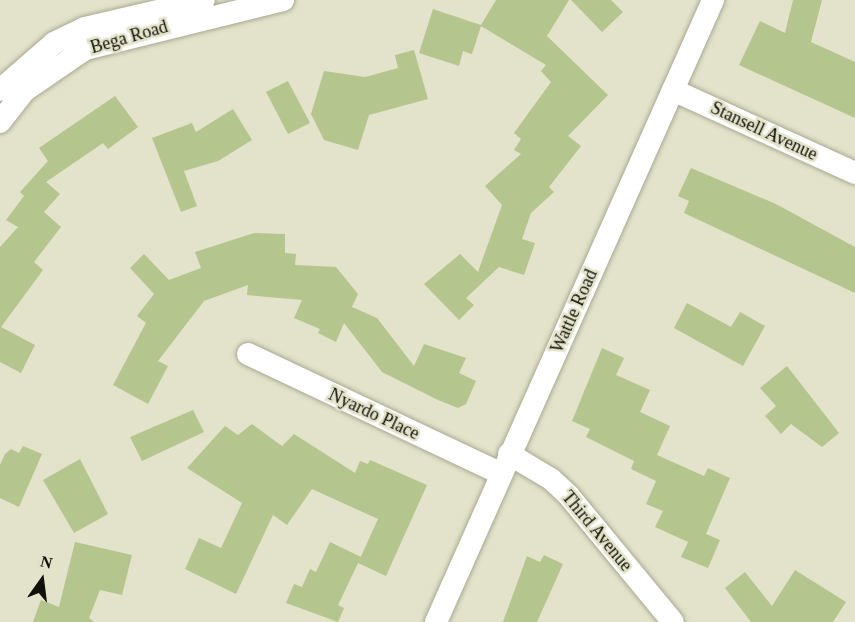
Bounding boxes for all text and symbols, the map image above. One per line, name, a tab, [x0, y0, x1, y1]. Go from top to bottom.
street label: Bega Road	[88, 16, 170, 58]
street label: Stansell Avenue	[707, 97, 821, 165]
street label: Wattle Road	[546, 266, 602, 356]
street label: Nyardo Place	[325, 384, 423, 444]
street label: Third Avenue	[557, 486, 637, 576]
north arrow	[12, 550, 72, 610]
text: N	[39, 552, 54, 572]

